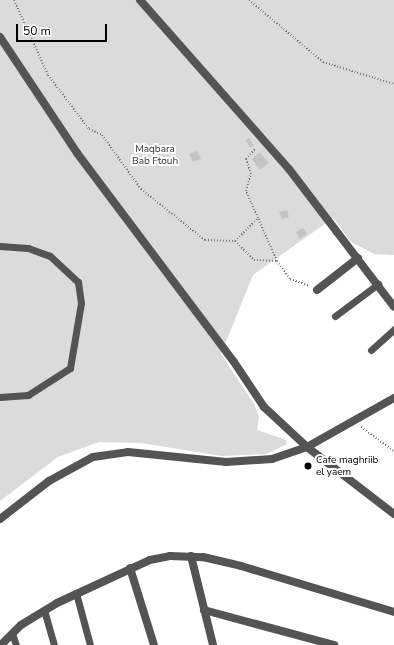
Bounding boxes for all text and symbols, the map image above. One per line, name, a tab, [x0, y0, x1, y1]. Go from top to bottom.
scale bar	[18, 16, 109, 42]
text: 50 m	[23, 23, 51, 39]
park label: Maqbara Bab Ftouh	[132, 143, 178, 166]
place label: Cafe maghriib el yaem	[316, 454, 378, 478]
marker: Cafe maghriib el yaem	[303, 461, 313, 471]

